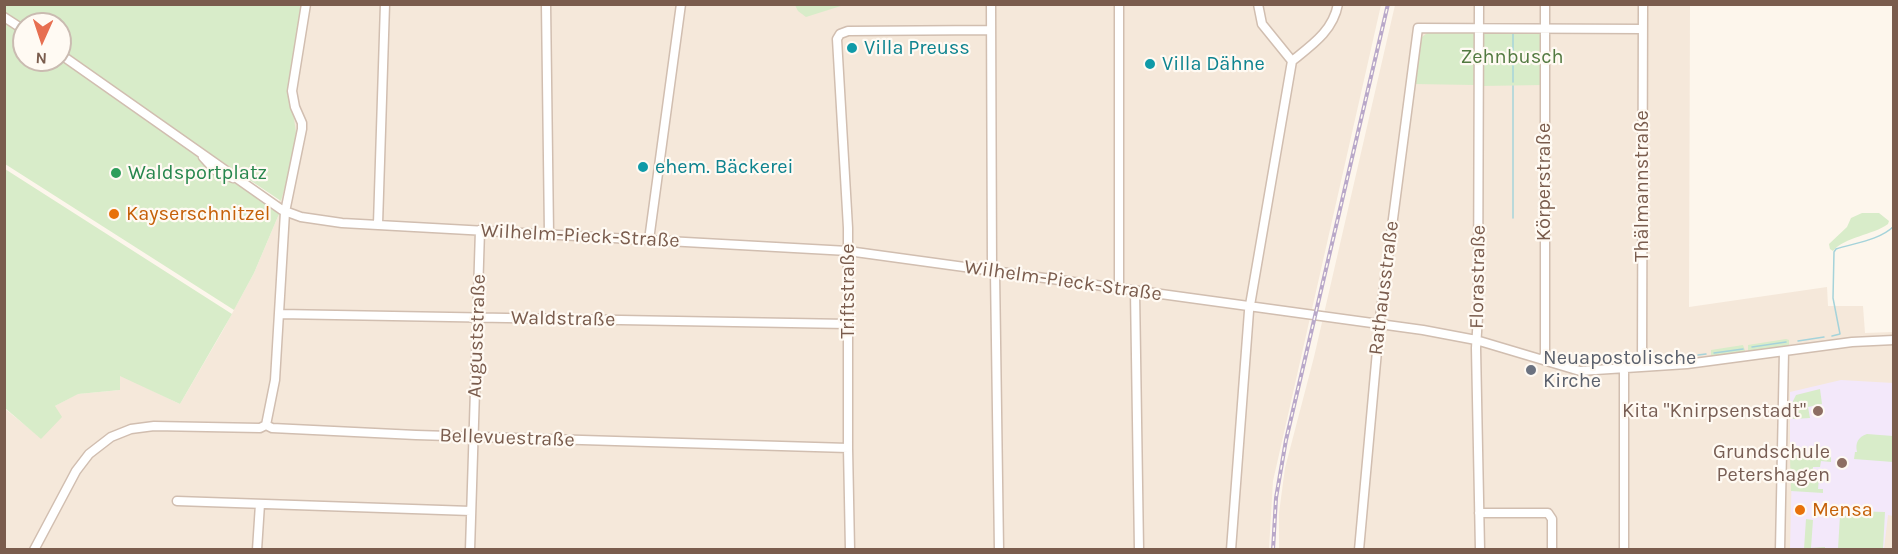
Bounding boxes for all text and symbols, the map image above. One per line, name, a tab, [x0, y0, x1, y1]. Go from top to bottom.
north arrow	[12, 12, 72, 72]
place label: Villa Preuss	[864, 36, 970, 60]
marker: Villa Preuss	[845, 41, 859, 55]
park label: Zehnbusch	[1460, 45, 1564, 69]
text: N	[35, 49, 47, 68]
place label: Villa Dähne	[1162, 52, 1265, 76]
marker: Villa Dähne	[1143, 57, 1157, 71]
street label: Thälmannstraße	[1630, 110, 1654, 262]
street label: Körperstraße	[1532, 123, 1556, 241]
place label: ehem. Bäckerei	[655, 155, 793, 179]
marker: ehem. Bäckerei	[636, 160, 650, 174]
place label: Waldsportplatz	[128, 161, 267, 185]
marker: Waldsportplatz	[109, 166, 123, 180]
place label: Kayserschnitzel	[126, 202, 270, 226]
marker: Kayserschnitzel	[107, 207, 121, 221]
street label: Wilhelm-Pieck-Straße	[480, 219, 680, 253]
street label: Rathausstraße	[1364, 219, 1404, 357]
street label: Florastraße	[1465, 225, 1491, 329]
street label: Triftstraße	[836, 244, 860, 338]
street label: Wilhelm-Pieck-Straße	[963, 255, 1163, 307]
street label: Auguststraße	[463, 274, 491, 398]
street label: Waldstraße	[511, 306, 615, 332]
place label: Neuapostolische Kirche	[1543, 346, 1696, 393]
marker: Neuapostolische Kirche	[1524, 363, 1538, 377]
place label: Kita "Knirpsenstadt"	[1622, 399, 1806, 423]
marker: Kita "Knirpsenstadt"	[1811, 404, 1825, 418]
street label: Bellevuestraße	[439, 424, 575, 452]
place label: Grundschule Petershagen	[1713, 440, 1830, 487]
marker: Grundschule Petershagen	[1835, 456, 1849, 470]
place label: Mensa	[1812, 498, 1873, 522]
marker: Mensa	[1793, 503, 1807, 517]

